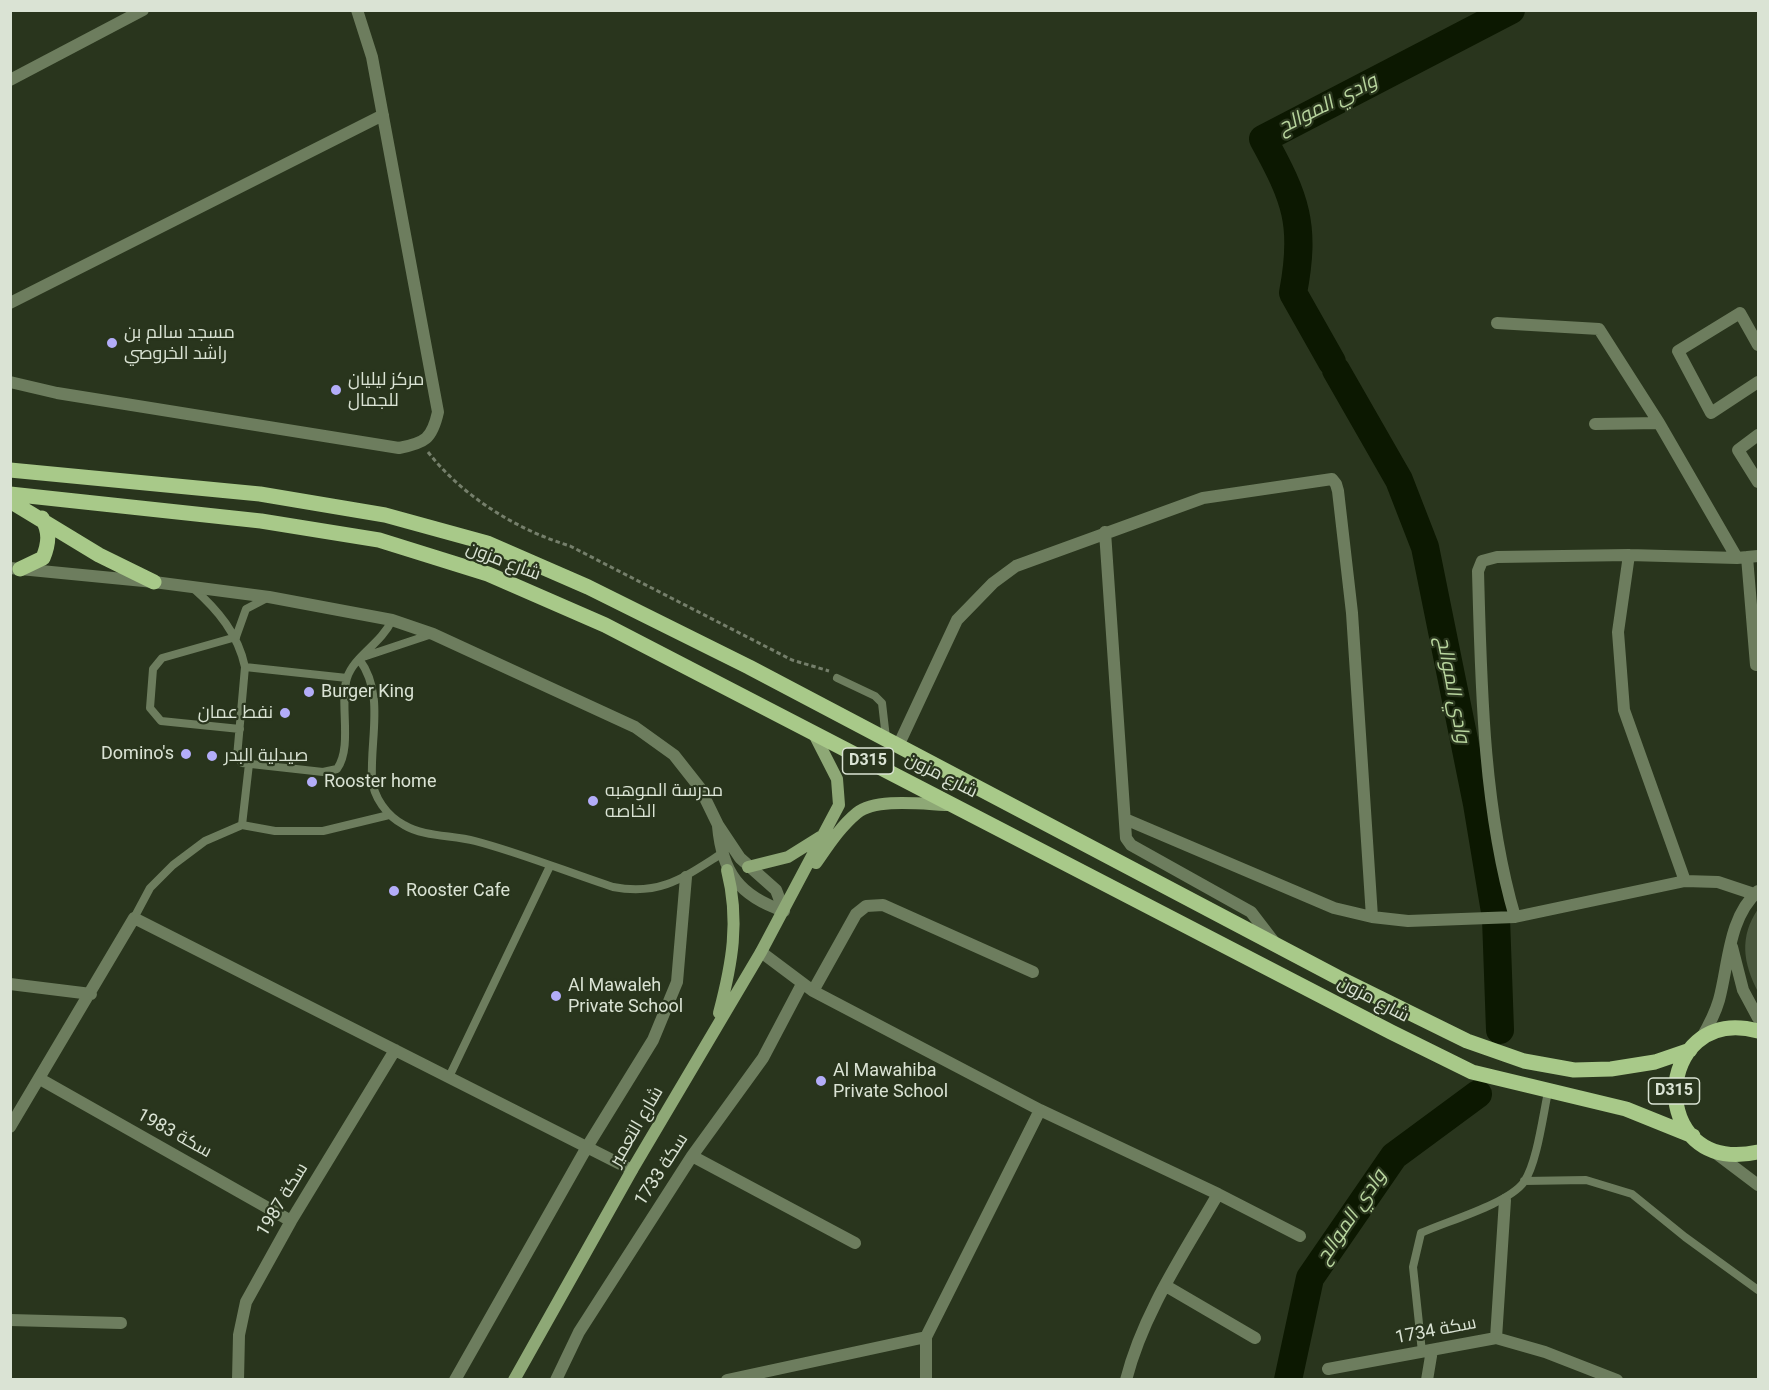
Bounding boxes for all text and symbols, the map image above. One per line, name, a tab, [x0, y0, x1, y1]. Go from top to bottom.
water label: وادي الموالح	[1274, 70, 1382, 140]
place label: مسجد سالم بن راشد الخروصي	[124, 322, 235, 364]
marker: مسجد سالم بن راشد الخروصي	[105, 336, 119, 350]
place label: مركز ليليان للجمال	[348, 369, 424, 412]
marker: مركز ليليان للجمال	[329, 383, 343, 397]
street label: شارع مزون	[463, 538, 543, 586]
water label: وادي الموالح	[1430, 635, 1474, 745]
place label: Burger King	[321, 681, 414, 703]
marker: Burger King	[302, 685, 316, 699]
place label: نفط عمان	[198, 702, 273, 724]
marker: نفط عمان	[278, 706, 292, 720]
place label: Domino's	[101, 743, 174, 765]
place label: صيدلية البدر	[224, 745, 308, 767]
marker: Domino's	[179, 747, 193, 761]
road number: D315	[842, 748, 894, 774]
marker: صيدلية البدر	[205, 749, 219, 763]
street label: شارع مزون	[901, 749, 981, 803]
place label: Rooster home	[324, 771, 436, 793]
marker: Rooster home	[305, 775, 319, 789]
place label: مدرسة الموهبه الخاصه	[605, 780, 723, 822]
marker: مدرسة الموهبه الخاصه	[586, 794, 600, 808]
place label: Rooster Cafe	[406, 880, 510, 902]
marker: Rooster Cafe	[387, 884, 401, 898]
street label: شارع مزون	[1333, 972, 1413, 1028]
place label: Al Mawaleh Private School	[568, 975, 683, 1018]
marker: Al Mawaleh Private School	[549, 989, 563, 1003]
place label: Al Mawahiba Private School	[833, 1060, 948, 1102]
marker: Al Mawahiba Private School	[814, 1074, 828, 1088]
road number: D315	[1648, 1078, 1700, 1104]
street label: شارع التعمير	[605, 1083, 669, 1171]
street label: سكة 1983	[133, 1105, 215, 1163]
street label: سكة 1733	[631, 1130, 693, 1210]
street label: سكة 1987	[253, 1159, 313, 1241]
water label: وادي الموالح	[1312, 1165, 1392, 1269]
street label: سكة 1734	[1394, 1313, 1478, 1349]

